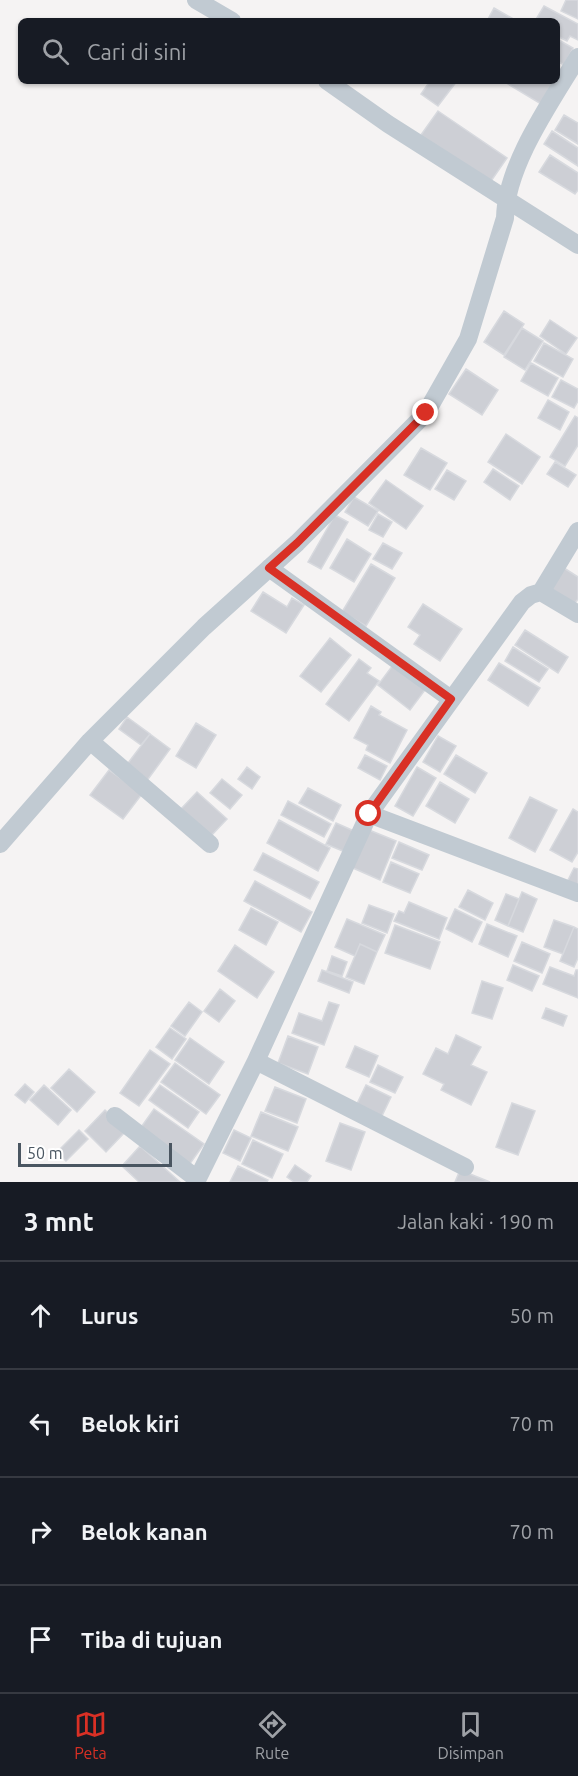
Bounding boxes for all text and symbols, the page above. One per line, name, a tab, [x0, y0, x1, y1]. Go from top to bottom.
search box	[18, 18, 560, 84]
icon: search	[39, 35, 72, 68]
text: Cari di sini	[87, 39, 187, 64]
route end	[412, 399, 438, 425]
route start	[355, 800, 381, 826]
scale bar	[18, 1140, 172, 1168]
text: 50 m	[27, 1144, 63, 1162]
text: 3 mnt	[24, 1207, 94, 1236]
text: Jalan kaki · 190 m	[397, 1210, 554, 1233]
icon: ahead	[24, 1299, 57, 1332]
text: Lurus	[81, 1303, 138, 1328]
text: 50 m	[510, 1304, 554, 1327]
icon: left	[24, 1407, 57, 1440]
text: Belok kiri	[81, 1411, 179, 1436]
text: 70 m	[510, 1412, 554, 1435]
icon: right	[24, 1515, 57, 1548]
text: Belok kanan	[81, 1519, 208, 1544]
text: 70 m	[510, 1520, 554, 1543]
icon: arrive	[24, 1623, 57, 1656]
text: Tiba di tujuan	[81, 1627, 222, 1652]
tab: Peta	[74, 1708, 107, 1762]
tab: Rute	[255, 1708, 289, 1762]
tab: Disimpan	[437, 1708, 504, 1762]

